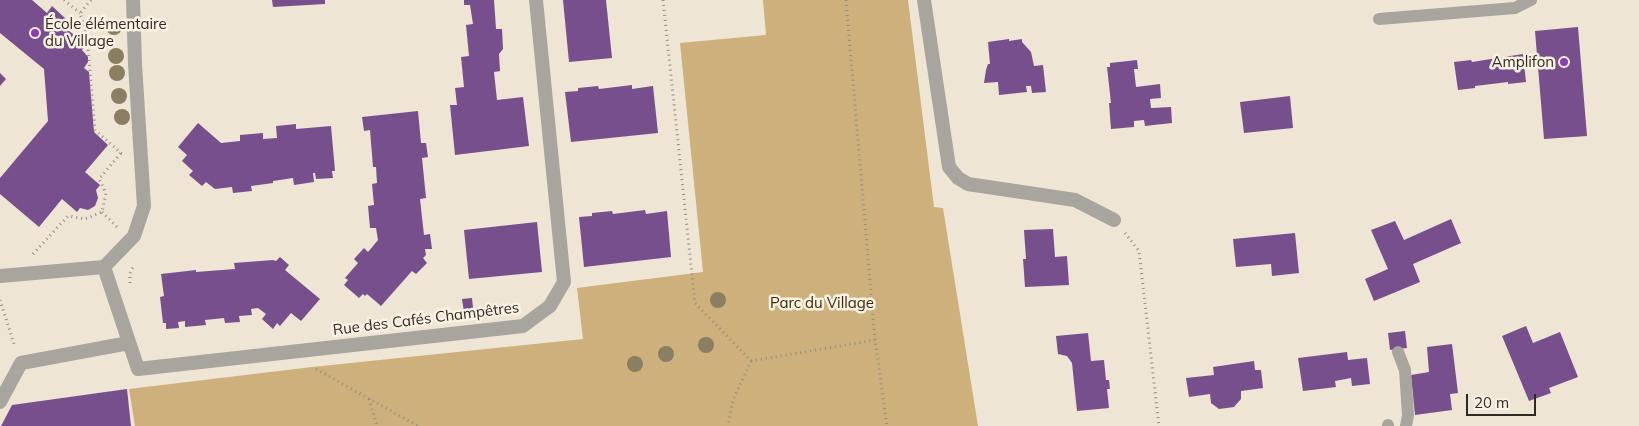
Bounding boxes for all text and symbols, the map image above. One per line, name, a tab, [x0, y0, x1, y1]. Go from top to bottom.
place label: École élémentaire du Village	[45, 15, 167, 50]
marker: École élémentaire du Village	[29, 27, 41, 39]
place label: Amplifon	[1491, 53, 1554, 71]
marker: Amplifon	[1558, 56, 1570, 68]
park label: Parc du Village	[770, 294, 874, 312]
street label: Rue des Cafés Champêtres	[332, 299, 520, 339]
scale bar	[1469, 384, 1539, 416]
text: 20 m	[1474, 393, 1509, 412]

